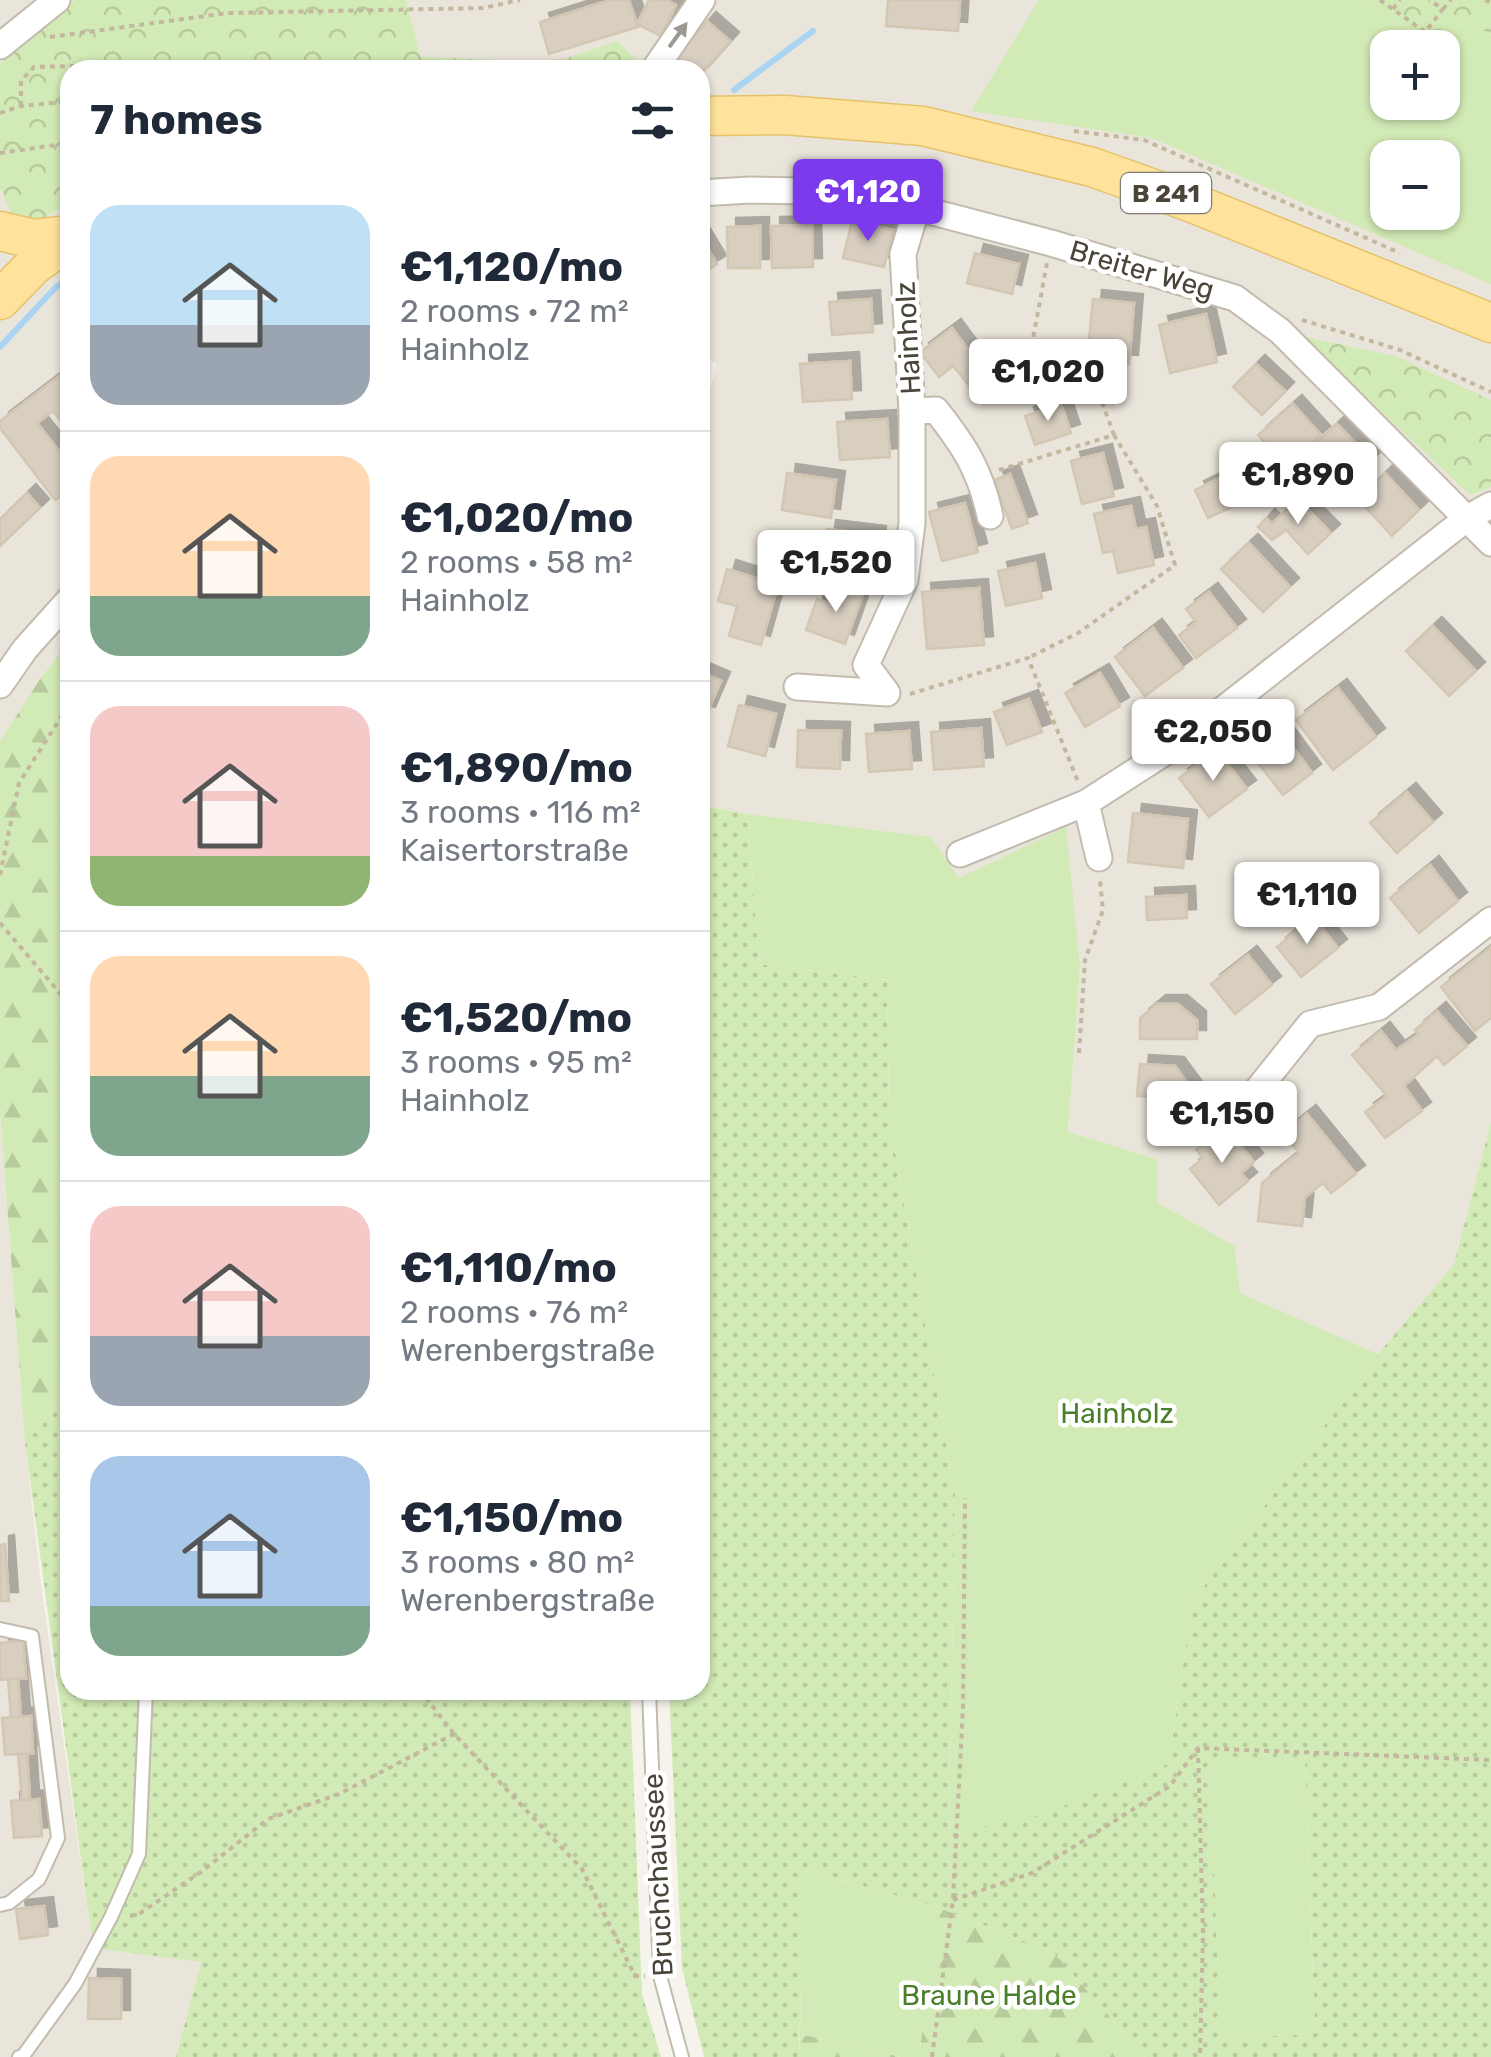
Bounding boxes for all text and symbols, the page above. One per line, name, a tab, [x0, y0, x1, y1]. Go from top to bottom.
one-way arrow	[668, 22, 687, 48]
map controls	[1370, 30, 1460, 230]
button: +	[1370, 30, 1460, 120]
icon: filters	[625, 93, 680, 148]
text: 7 homes	[90, 95, 263, 145]
button: −	[1370, 140, 1460, 230]
pin: €1,120	[787, 159, 949, 244]
text: €1,120	[815, 172, 921, 210]
road number: B 241	[1121, 173, 1211, 213]
street label: Breiter Weg	[1066, 234, 1218, 306]
text: €1,120/mo	[400, 242, 623, 292]
icon: home	[170, 245, 290, 365]
street label: Hainholz	[889, 281, 927, 395]
text: 2 rooms · 72 m²	[400, 292, 629, 330]
text: Hainholz	[400, 330, 530, 368]
pin: €1,020	[967, 339, 1129, 424]
text: €1,020	[991, 352, 1105, 390]
pin: €1,890	[1217, 442, 1379, 527]
text: €1,890	[1241, 455, 1355, 493]
text: €1,020/mo	[400, 493, 633, 543]
icon: home	[170, 496, 290, 616]
pin: €1,520	[755, 530, 917, 615]
text: 2 rooms · 58 m²	[400, 543, 633, 581]
text: €1,520	[779, 543, 893, 581]
text: Hainholz	[400, 581, 530, 619]
pin: €2,050	[1132, 699, 1294, 784]
text: €2,050	[1154, 712, 1272, 750]
text: €1,890/mo	[400, 743, 633, 793]
icon: home	[170, 746, 290, 866]
text: 3 rooms · 116 m²	[400, 793, 641, 831]
text: Kaisertorstraße	[400, 831, 629, 869]
pin: €1,110	[1226, 862, 1388, 947]
text: €1,110	[1256, 875, 1358, 913]
text: €1,520/mo	[400, 993, 632, 1043]
icon: home	[170, 996, 290, 1116]
text: 3 rooms · 95 m²	[400, 1043, 632, 1081]
text: Hainholz	[400, 1081, 530, 1119]
pin: €1,150	[1141, 1081, 1303, 1166]
text: €1,150	[1169, 1094, 1275, 1132]
text: €1,110/mo	[400, 1243, 617, 1293]
icon: home	[170, 1246, 290, 1366]
text: 2 rooms · 76 m²	[400, 1293, 628, 1331]
text: Werenbergstraße	[400, 1331, 655, 1369]
park label: Hainholz	[1060, 1397, 1174, 1430]
text: €1,150/mo	[400, 1493, 623, 1543]
icon: home	[170, 1496, 290, 1616]
text: 3 rooms · 80 m²	[400, 1543, 635, 1581]
text: Werenbergstraße	[400, 1581, 655, 1619]
street label: Bruchchaussee	[636, 1773, 680, 1977]
park label: Braune Halde	[901, 1979, 1077, 2012]

